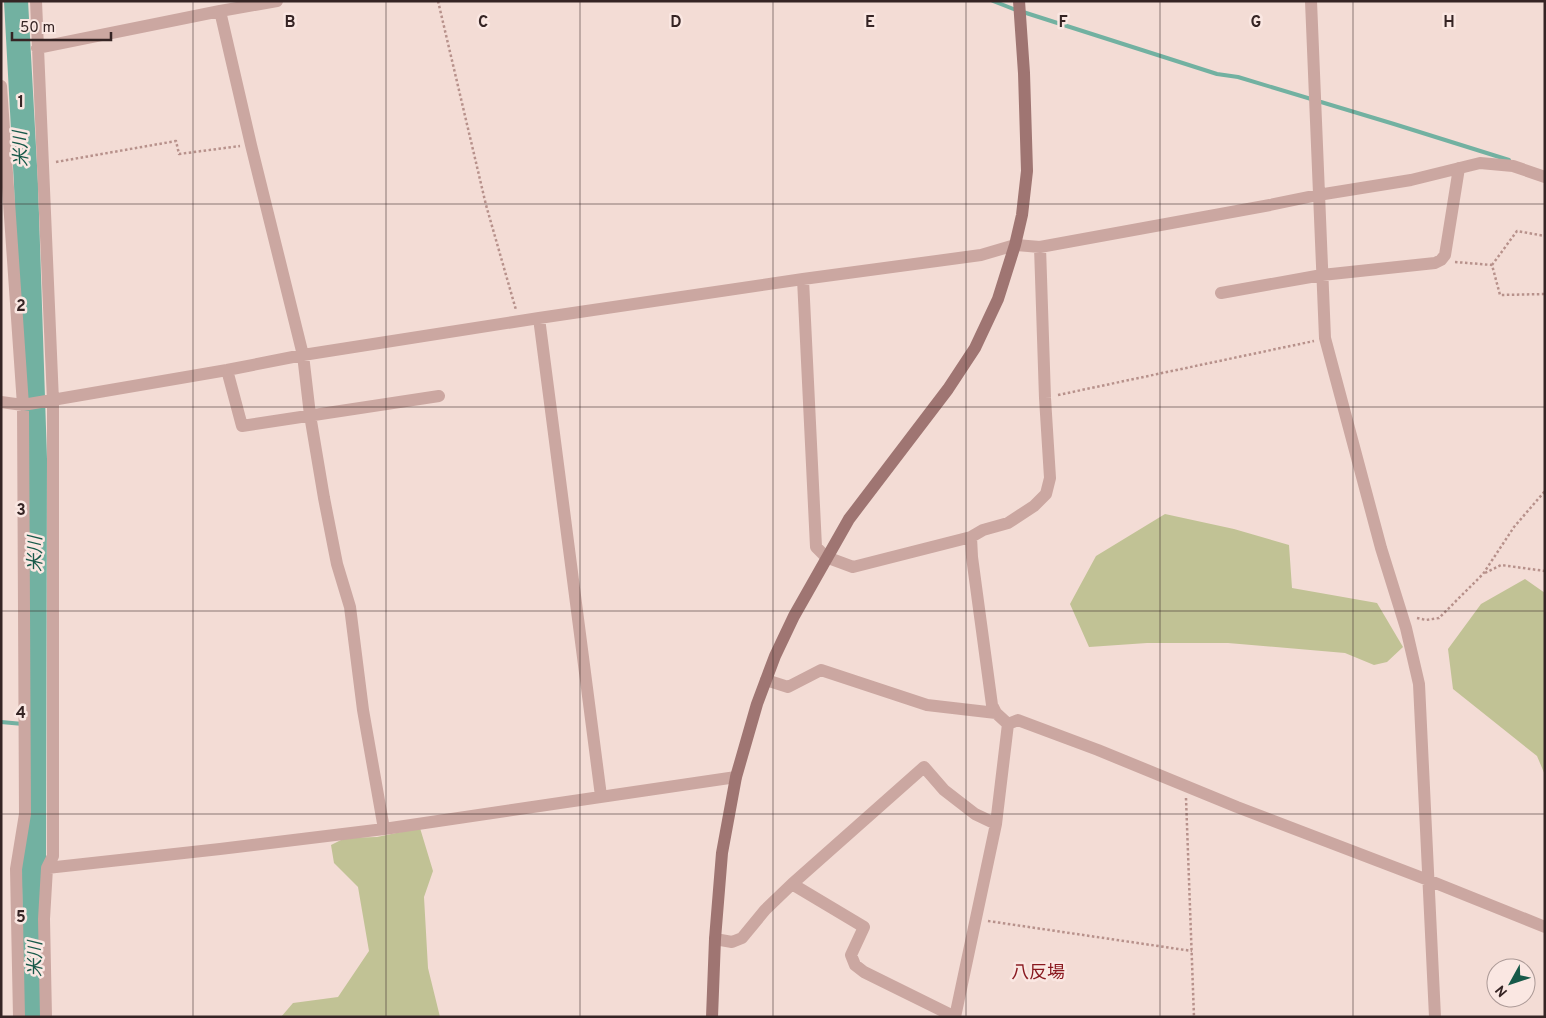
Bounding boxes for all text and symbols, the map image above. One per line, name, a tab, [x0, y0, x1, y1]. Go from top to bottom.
scale bar	[12, 10, 111, 42]
text: B	[284, 13, 296, 33]
text: C	[478, 13, 488, 33]
text: D	[670, 13, 682, 33]
text: E	[865, 13, 875, 33]
text: F	[1058, 13, 1068, 33]
text: G	[1251, 13, 1261, 33]
text: H	[1443, 13, 1455, 33]
text: 50 m	[20, 19, 55, 38]
text: 1	[18, 93, 24, 113]
water label: 米川	[10, 129, 34, 167]
text: 2	[16, 297, 26, 317]
text: 3	[16, 501, 26, 521]
water label: 米川	[25, 534, 48, 572]
text: 4	[16, 704, 26, 724]
text: 5	[16, 908, 26, 928]
water label: 米川	[25, 939, 48, 977]
north arrow	[1486, 958, 1536, 1008]
district label: 八反場	[1011, 962, 1065, 985]
text: N	[1492, 981, 1512, 1000]

